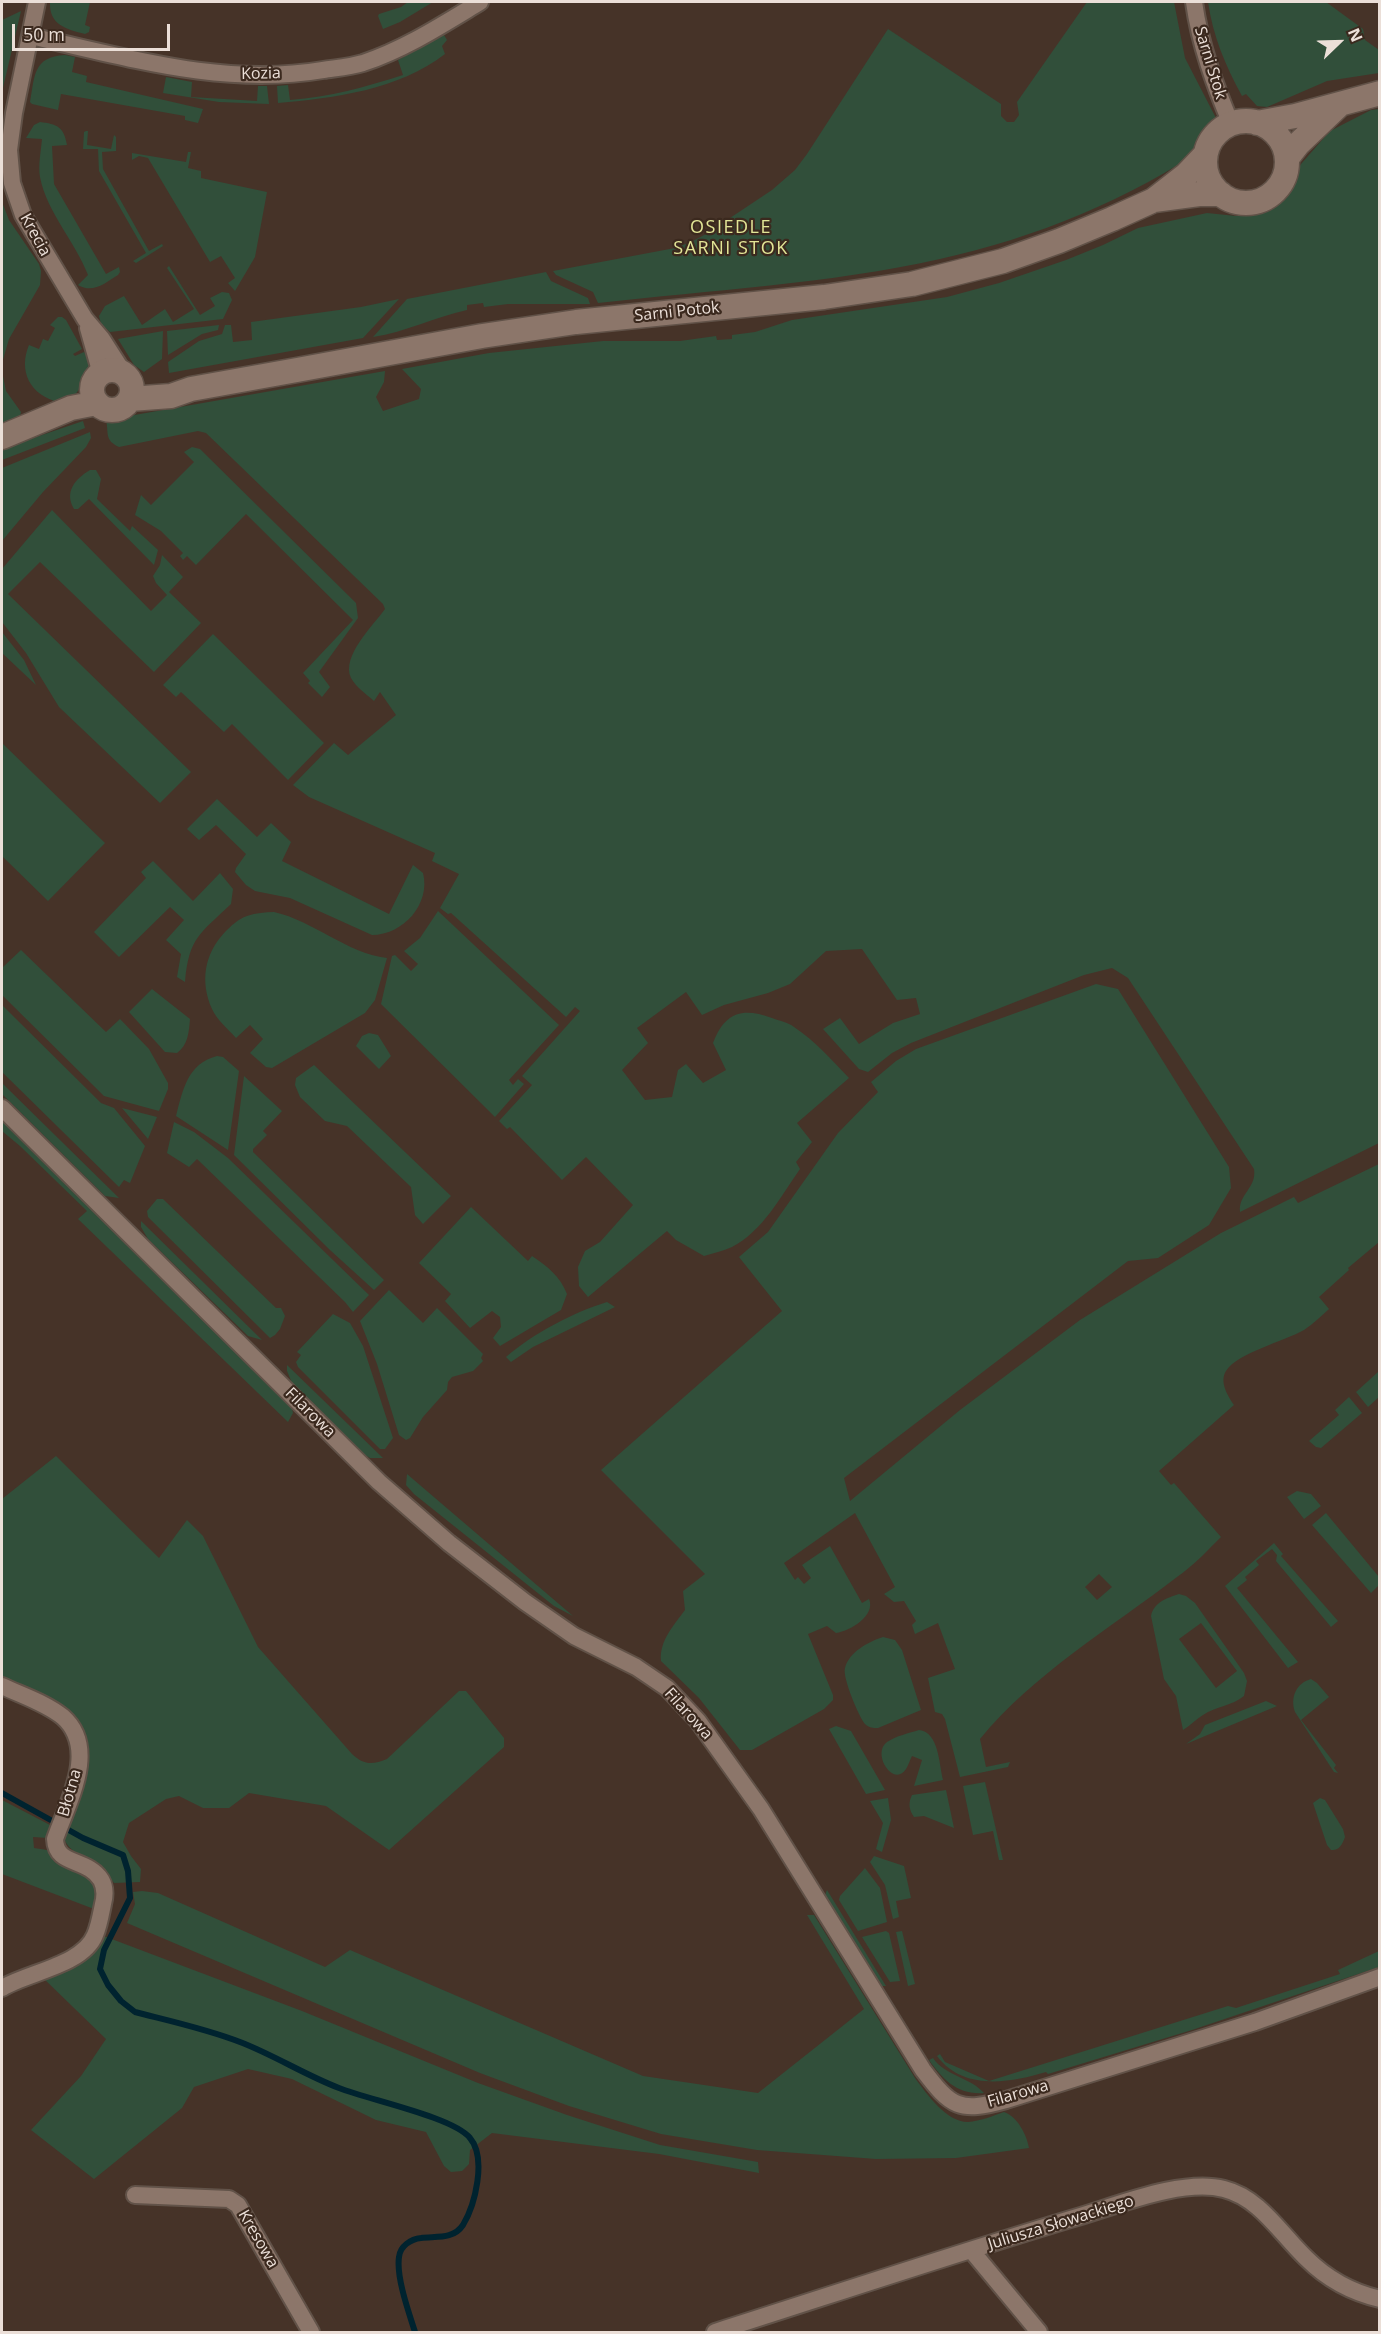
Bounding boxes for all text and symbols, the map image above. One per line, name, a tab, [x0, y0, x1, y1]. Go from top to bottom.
scale bar	[15, 12, 172, 50]
north arrow	[1309, 12, 1369, 72]
text: 50 m	[23, 22, 65, 46]
street label: Sarni Stok	[1190, 24, 1230, 102]
text: N	[1343, 25, 1368, 45]
street label: Kozia	[241, 64, 281, 84]
street label: Krecia	[15, 210, 55, 260]
district label: OSIEDLE SARNI STOK	[673, 217, 789, 260]
street label: Sarni Potok	[634, 298, 720, 326]
street label: Filarowa	[281, 1384, 339, 1442]
street label: Filarowa	[660, 1684, 716, 1744]
street label: Błotna	[54, 1767, 86, 1819]
street label: Filarowa	[985, 2076, 1051, 2112]
street label: Juliusza Słowackiego	[986, 2192, 1136, 2254]
street label: Kresowa	[234, 2207, 282, 2271]

